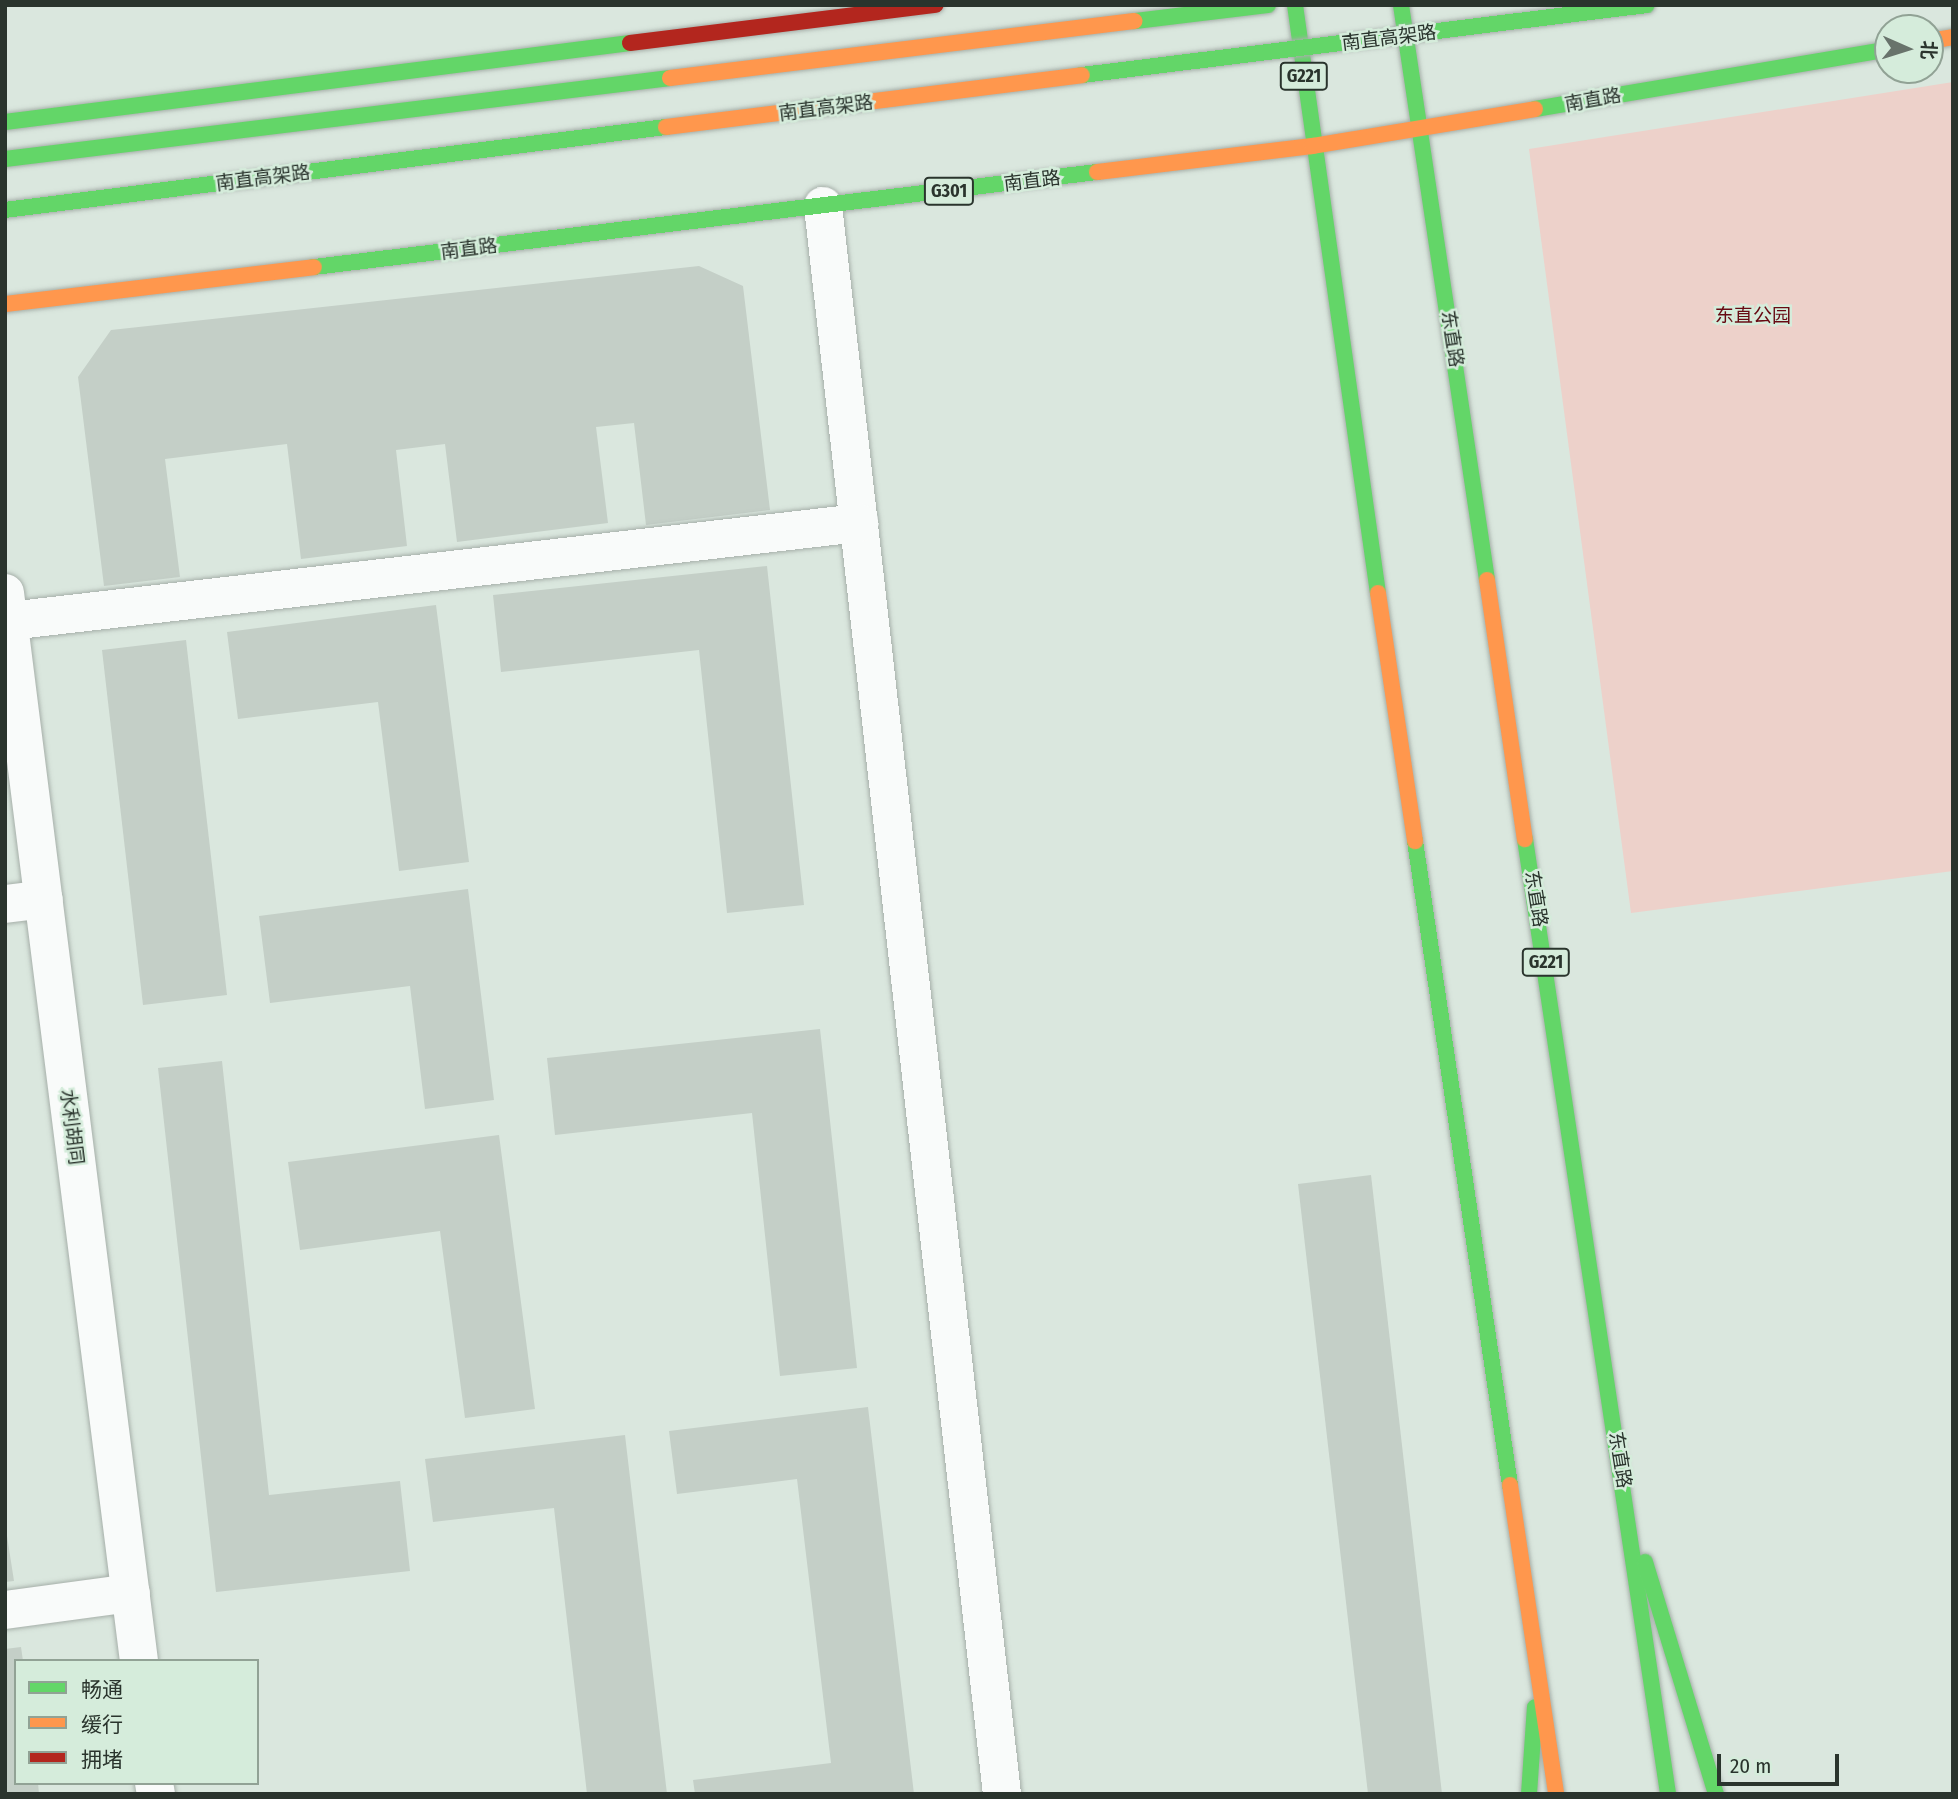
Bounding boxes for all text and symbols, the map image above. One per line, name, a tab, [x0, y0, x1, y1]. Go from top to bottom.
north arrow	[1874, 14, 1944, 84]
street label: 南直高架路	[1340, 21, 1438, 55]
text: 北	[1916, 40, 1940, 60]
road number: G221	[1280, 62, 1328, 90]
street label: 南直路	[1563, 84, 1623, 116]
street label: 南直高架路	[777, 91, 875, 125]
street label: 南直高架路	[214, 161, 312, 195]
street label: 南直路	[1002, 166, 1062, 196]
road number: G301	[923, 176, 975, 206]
street label: 南直路	[439, 234, 499, 264]
park label: 东直公园	[1715, 305, 1791, 327]
street label: 东直路	[1436, 309, 1468, 369]
street label: 东直路	[1520, 869, 1552, 929]
road number: G221	[1522, 947, 1570, 976]
street label: 水利胡同	[56, 1088, 88, 1166]
street label: 东直路	[1604, 1430, 1636, 1490]
legend	[14, 1659, 259, 1785]
text: 畅通	[81, 1677, 123, 1703]
text: 缓行	[81, 1712, 123, 1738]
scale bar	[1720, 1740, 1842, 1784]
text: 拥堵	[81, 1747, 123, 1773]
text: 20 m	[1730, 1753, 1771, 1779]

